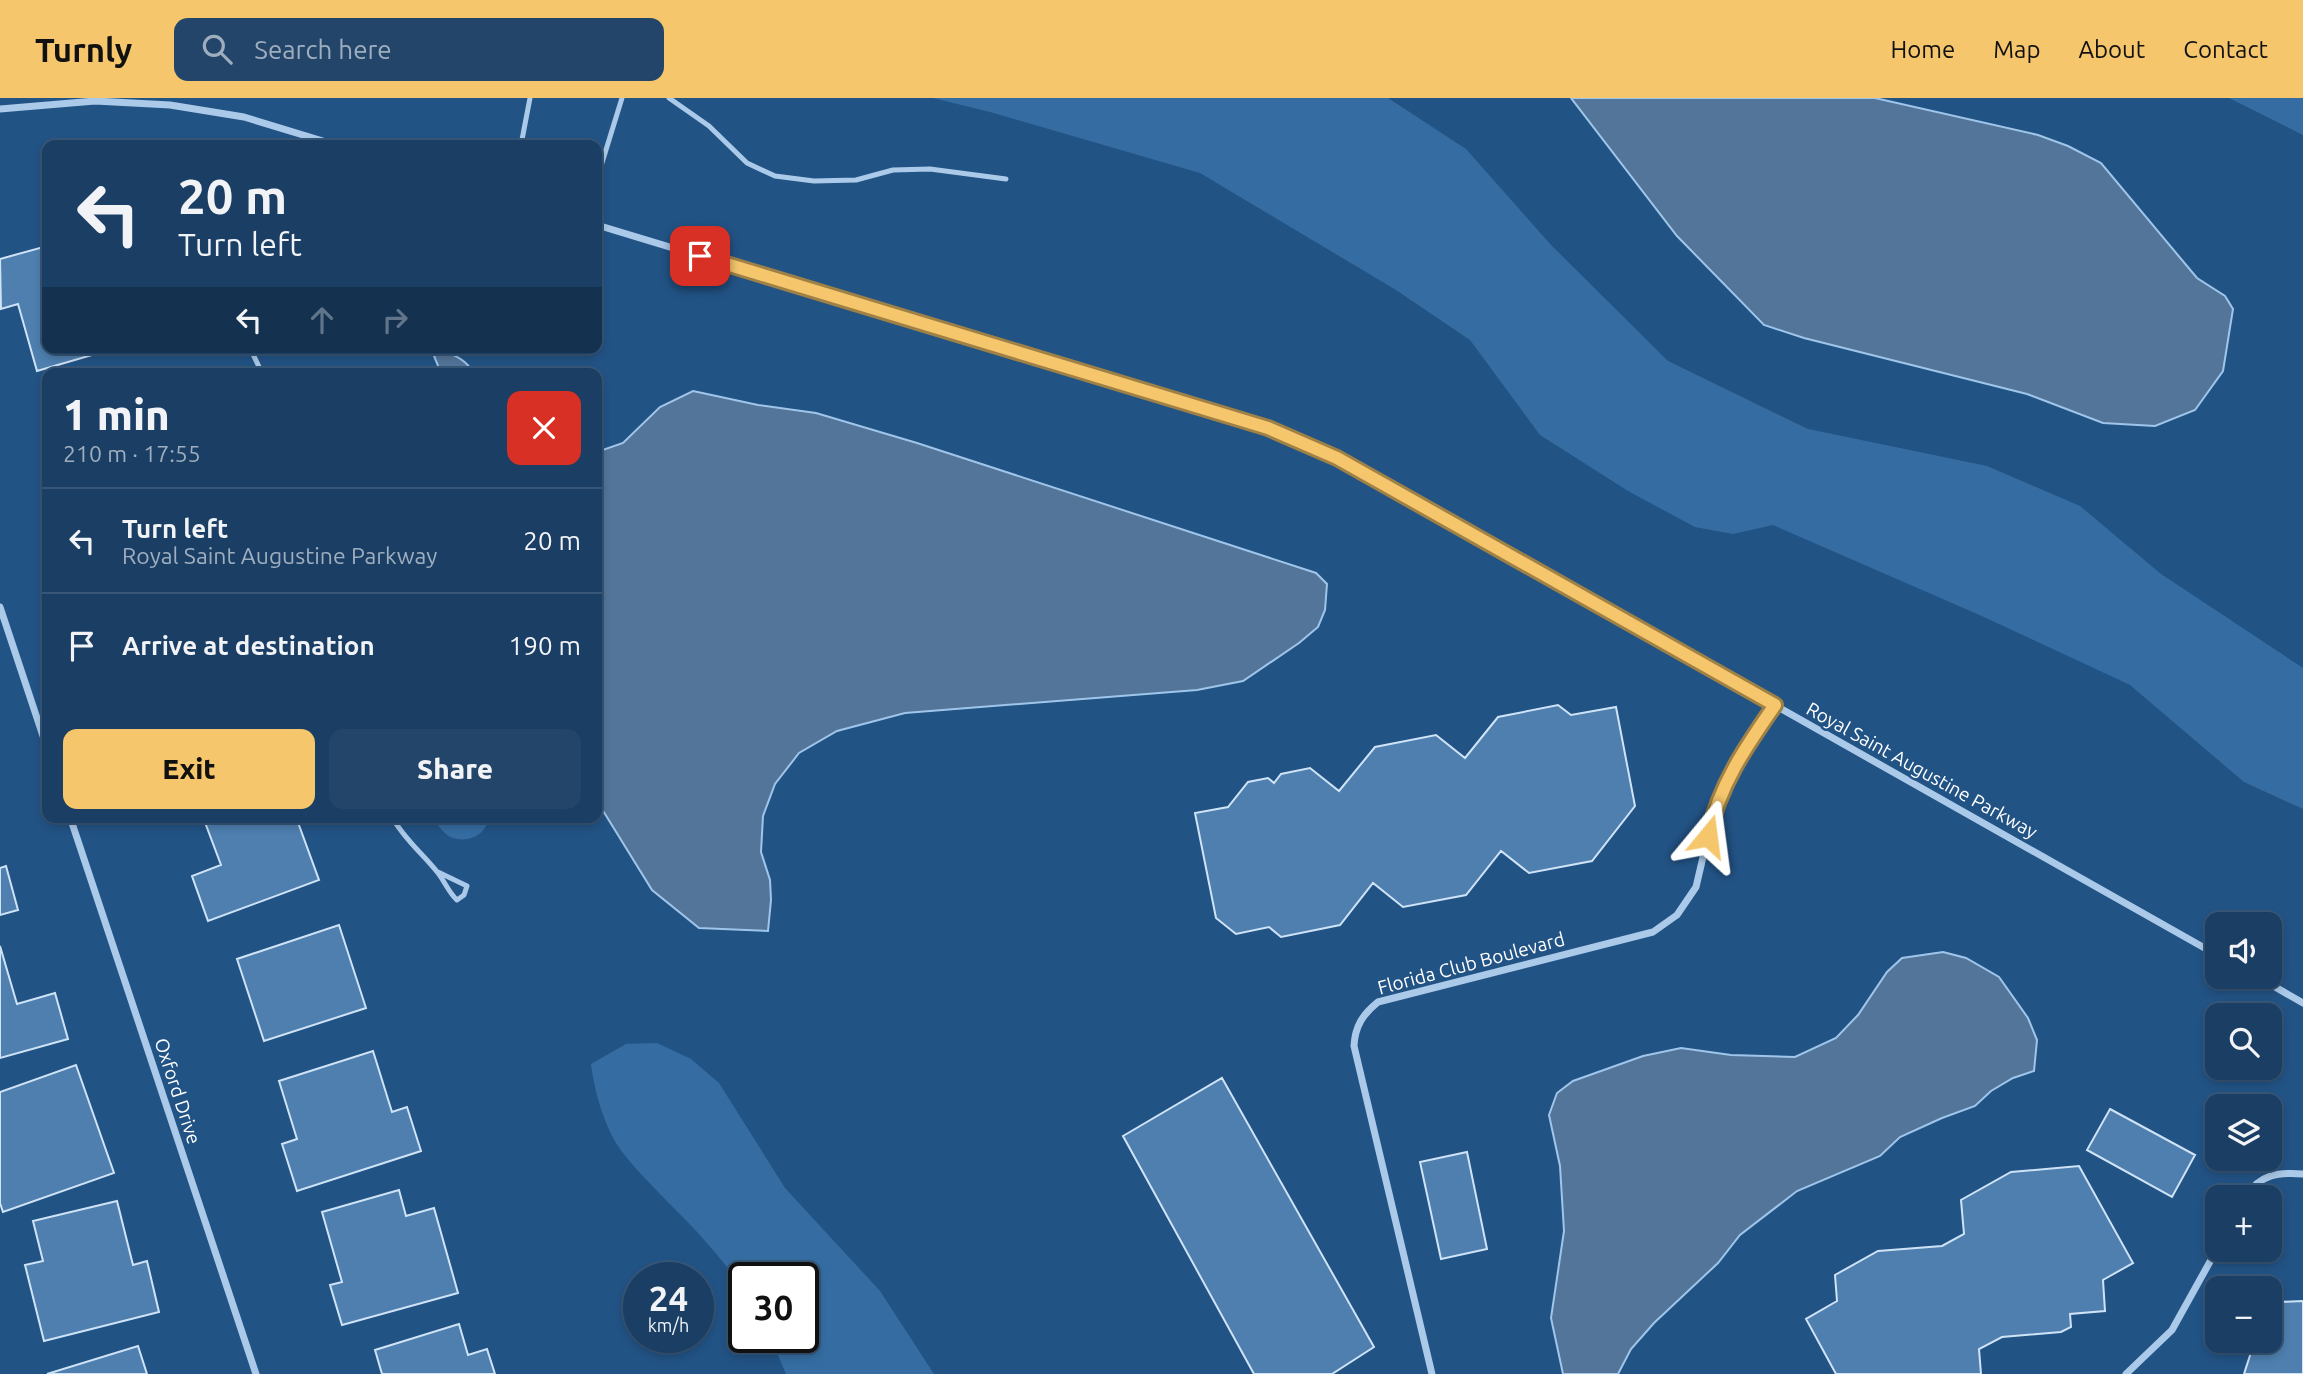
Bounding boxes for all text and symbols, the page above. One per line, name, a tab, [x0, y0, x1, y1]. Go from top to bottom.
search box	[174, 18, 664, 81]
icon: search	[198, 30, 236, 68]
text: Turnly	[35, 31, 132, 68]
text: Search here	[254, 35, 392, 64]
text: Home	[1890, 36, 1955, 63]
text: Map	[1993, 36, 2040, 63]
text: About	[2078, 36, 2145, 63]
text: Contact	[2183, 36, 2268, 63]
icon: left	[63, 168, 154, 259]
text: 20 m	[178, 168, 287, 223]
text: Turn left	[178, 226, 302, 262]
pin	[670, 226, 730, 286]
icon: arrive	[681, 237, 719, 275]
icon: left	[230, 301, 268, 339]
icon: ahead	[303, 301, 341, 339]
icon: right	[376, 301, 414, 339]
text: 1 min	[63, 391, 170, 438]
button: close	[507, 391, 581, 465]
text: 210 m · 17:55	[63, 441, 201, 466]
text: Turn left	[122, 514, 228, 543]
icon: left	[63, 522, 101, 560]
text: 20 m	[523, 526, 581, 555]
text: Royal Saint Augustine Parkway	[122, 543, 437, 568]
icon: arrive	[63, 627, 101, 665]
text: Arrive at destination	[122, 631, 375, 660]
text: 190 m	[509, 631, 581, 660]
street label: Royal Saint Augustine Parkway	[1803, 697, 2041, 843]
button: Exit	[63, 729, 315, 809]
button: Share	[329, 729, 581, 809]
position arrow	[1671, 799, 1745, 873]
map controls	[2205, 912, 2282, 1353]
button: sound	[2205, 912, 2282, 989]
street label: Florida Club Boulevard	[1375, 927, 1567, 999]
button: search	[2205, 1003, 2282, 1080]
street label: Oxford Drive	[151, 1035, 205, 1147]
button: layers	[2205, 1094, 2282, 1171]
button: +	[2205, 1185, 2282, 1262]
speed limit sign: 30	[728, 1262, 819, 1353]
button: −	[2205, 1276, 2282, 1353]
text: 24	[649, 1278, 688, 1318]
text: km/h	[648, 1315, 689, 1335]

